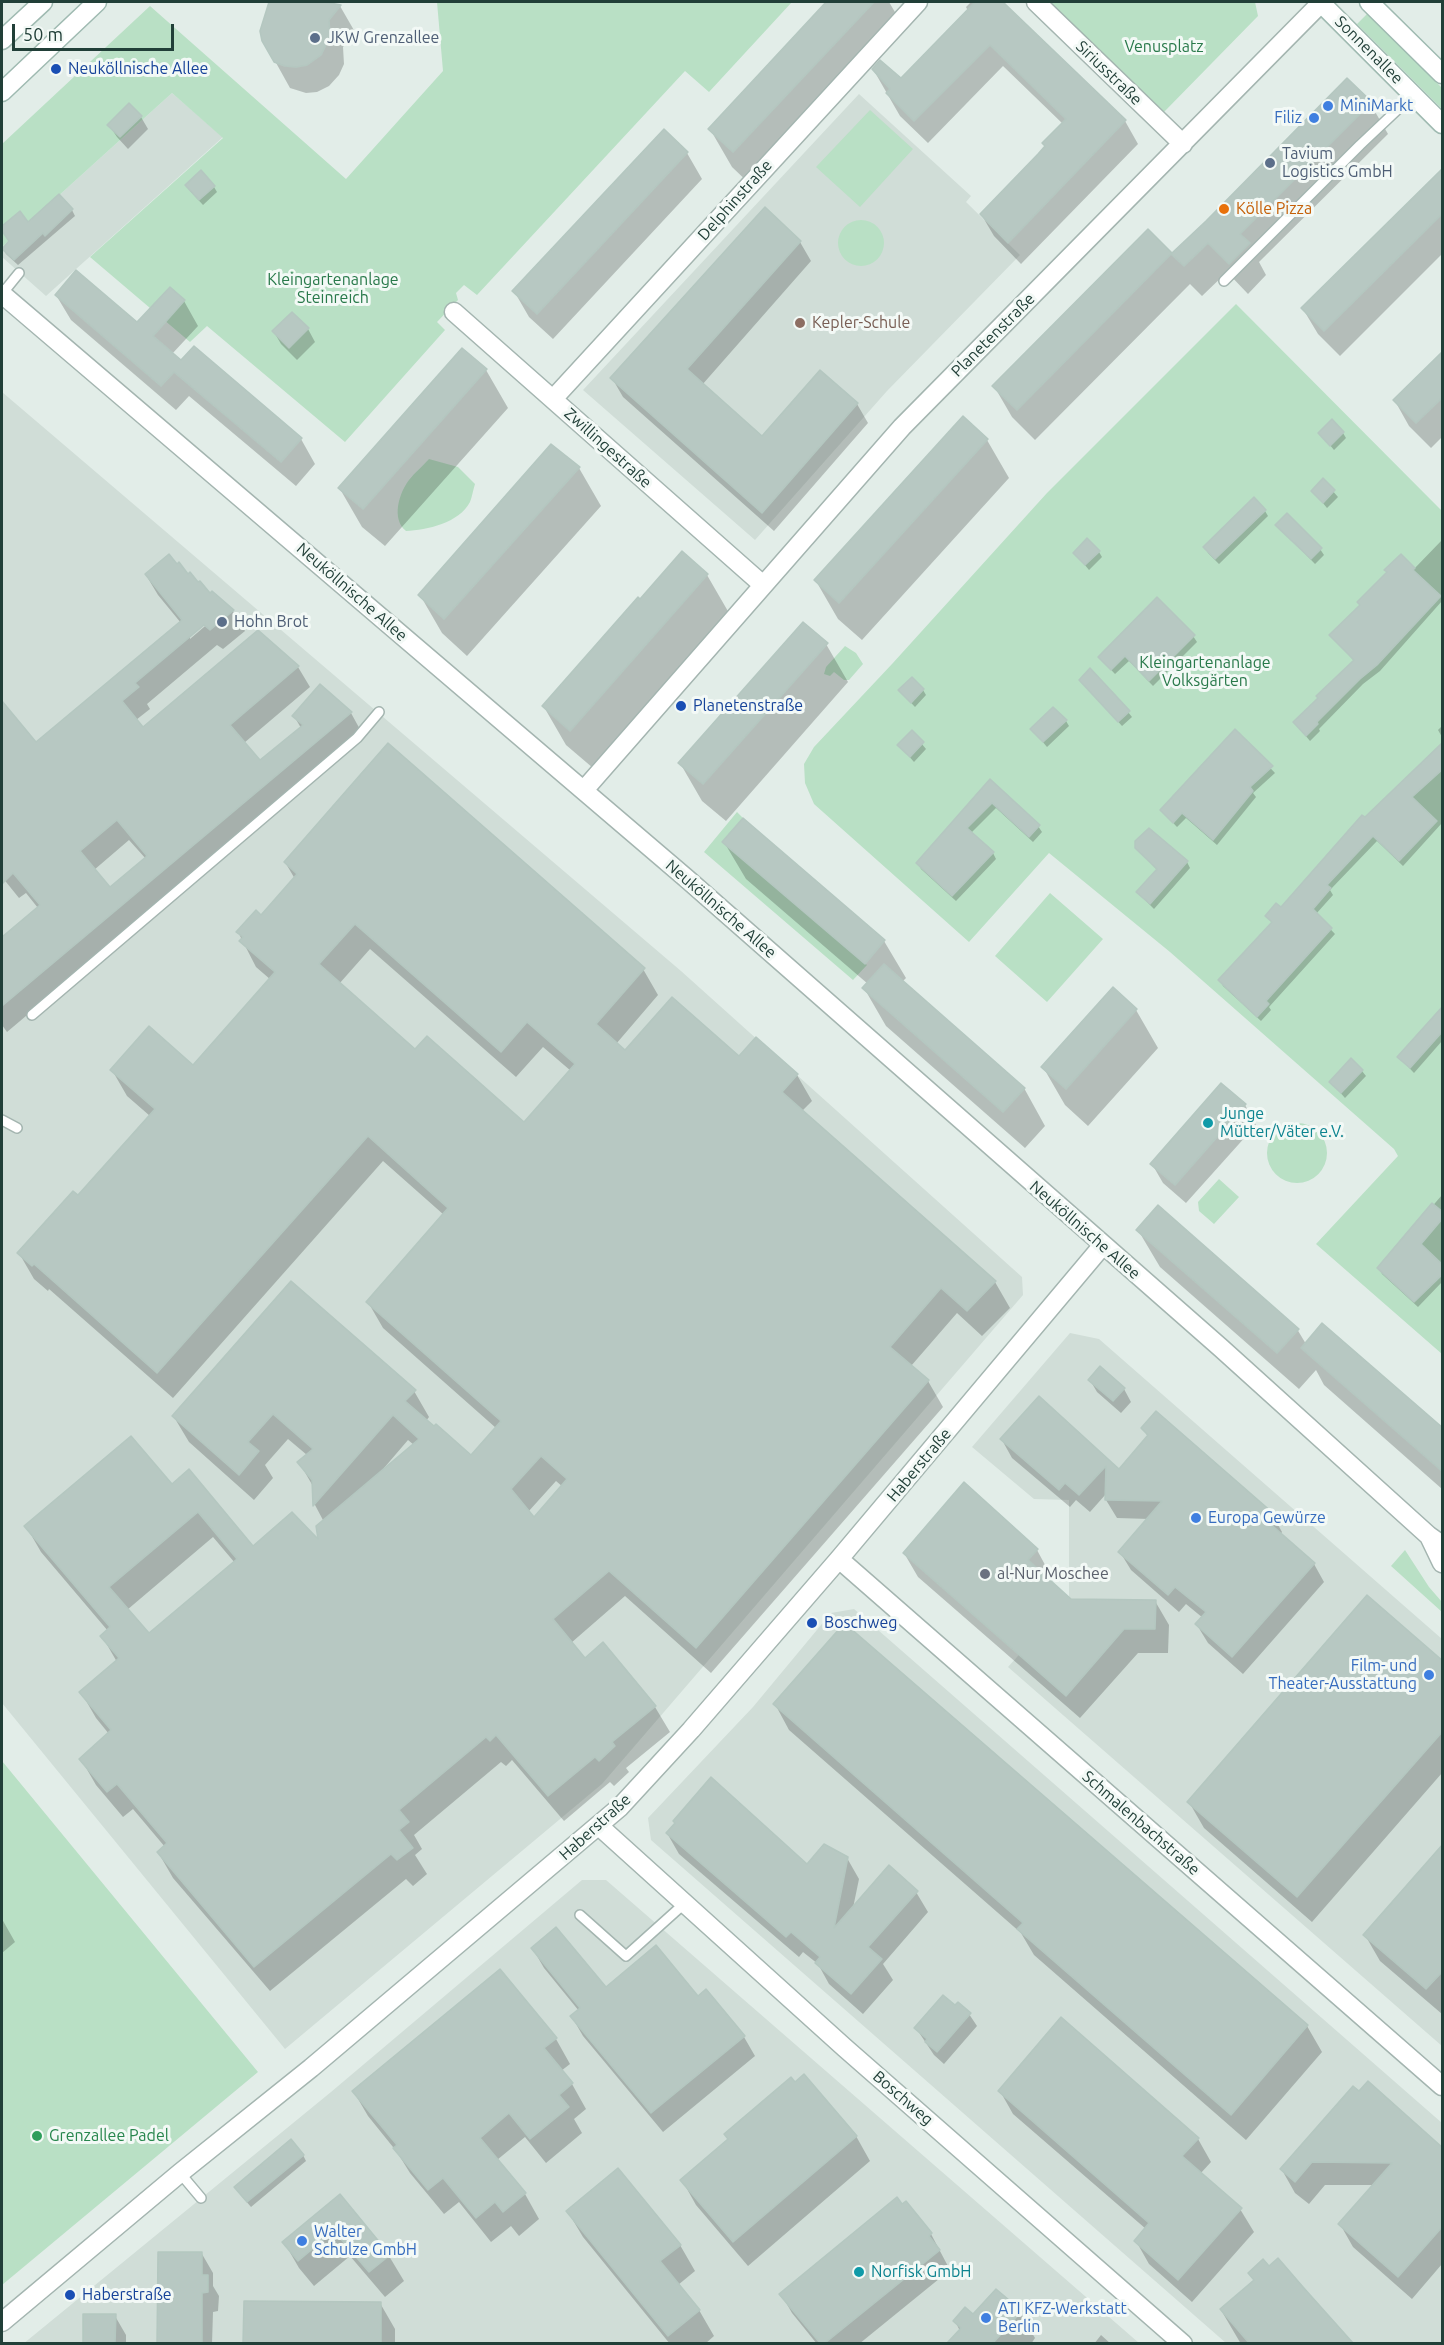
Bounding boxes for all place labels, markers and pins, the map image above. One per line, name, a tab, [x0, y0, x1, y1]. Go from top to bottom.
place label: JKW Grenzallee	[327, 28, 439, 48]
marker: JKW Grenzallee	[308, 31, 322, 45]
place label: Neuköllnische Allee	[68, 59, 208, 79]
marker: Neuköllnische Allee	[49, 62, 63, 76]
place label: MiniMarkt	[1340, 96, 1413, 116]
marker: MiniMarkt	[1321, 99, 1335, 113]
place label: Filiz	[1274, 108, 1302, 128]
marker: Filiz	[1307, 111, 1321, 125]
place label: Tavium Logistics GmbH	[1282, 144, 1393, 182]
marker: Tavium Logistics GmbH	[1263, 156, 1277, 170]
place label: Kölle Pizza	[1236, 199, 1312, 219]
marker: Kölle Pizza	[1217, 202, 1231, 216]
place label: Kepler-Schule	[812, 313, 910, 333]
marker: Kepler-Schule	[793, 316, 807, 330]
place label: Hohn Brot	[234, 612, 308, 632]
marker: Hohn Brot	[215, 615, 229, 629]
place label: Planetenstraße	[693, 696, 803, 716]
marker: Planetenstraße	[674, 699, 688, 713]
place label: Junge Mütter/Väter e.V.	[1220, 1104, 1344, 1142]
marker: Junge Mütter/Väter e.V.	[1201, 1116, 1215, 1130]
place label: Europa Gewürze	[1208, 1508, 1326, 1528]
marker: Europa Gewürze	[1189, 1511, 1203, 1525]
place label: al-Nur Moschee	[997, 1564, 1109, 1584]
marker: al-Nur Moschee	[978, 1567, 992, 1581]
place label: Boschweg	[824, 1613, 897, 1633]
marker: Boschweg	[805, 1616, 819, 1630]
place label: Film- und Theater-Ausstattung	[1268, 1656, 1417, 1694]
marker: Film- und Theater-Ausstattung	[1422, 1668, 1436, 1682]
place label: Grenzallee Padel	[49, 2126, 169, 2146]
marker: Grenzallee Padel	[30, 2129, 44, 2143]
place label: Walter Schulze GmbH	[314, 2222, 417, 2260]
marker: Walter Schulze GmbH	[295, 2234, 309, 2248]
place label: Norfisk GmbH	[871, 2262, 971, 2282]
marker: Norfisk GmbH	[852, 2265, 866, 2279]
place label: Haberstraße	[82, 2285, 172, 2305]
marker: Haberstraße	[63, 2288, 77, 2302]
place label: ATI KFZ-Werkstatt Berlin	[998, 2299, 1127, 2337]
marker: ATI KFZ-Werkstatt Berlin	[979, 2311, 993, 2325]

